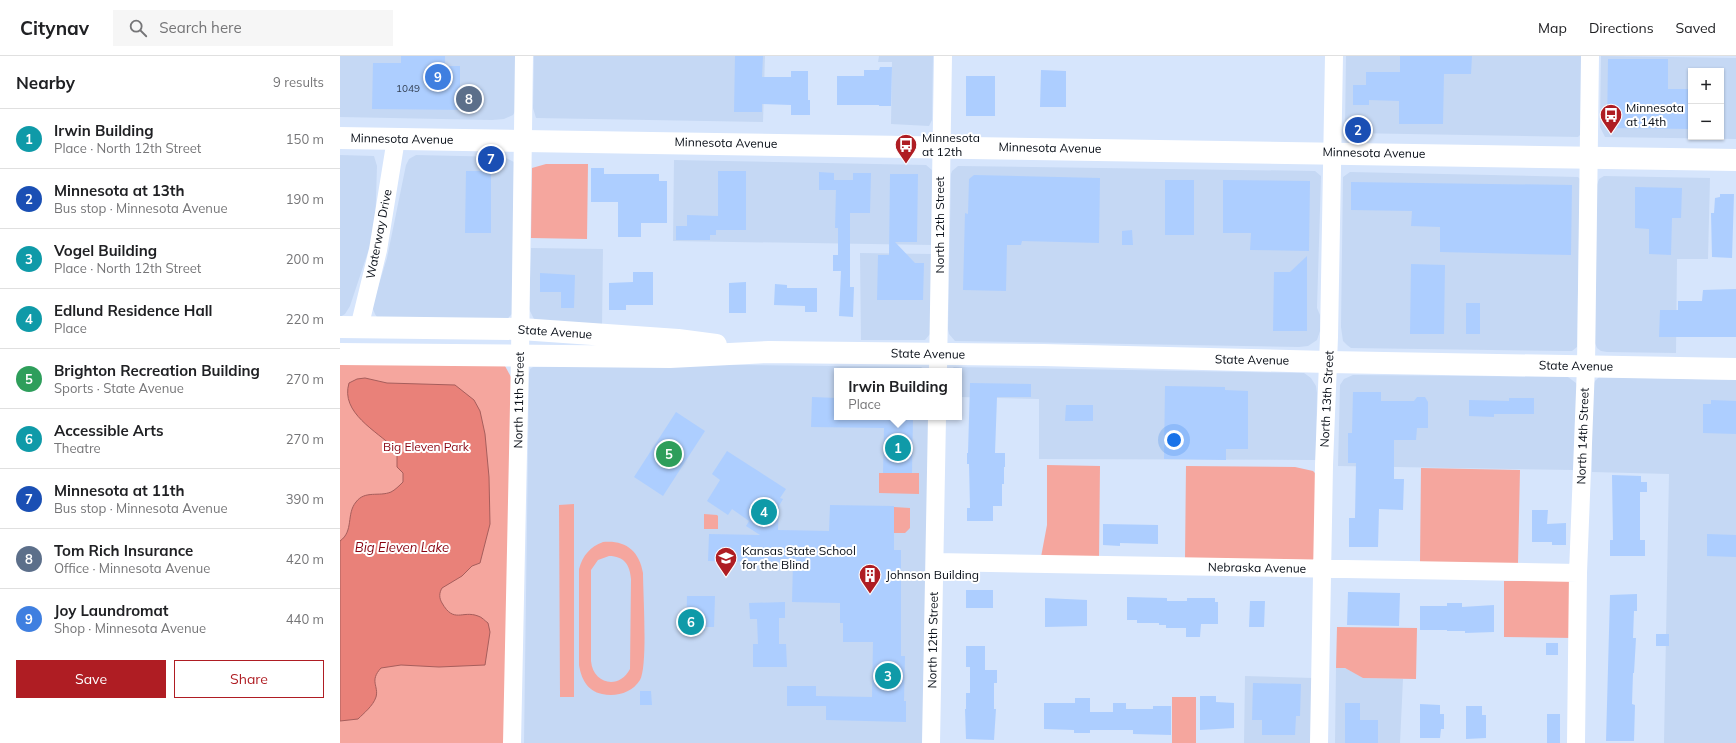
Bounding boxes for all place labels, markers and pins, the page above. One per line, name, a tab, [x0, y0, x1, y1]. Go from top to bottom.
pin: 9	[425, 62, 451, 92]
pin: 8	[456, 84, 482, 114]
place label: Minnesota at 14th	[1626, 100, 1684, 129]
bus stop icon: Minnesota at 14th	[1598, 102, 1624, 135]
pin: 2	[1345, 115, 1371, 145]
place label: Minnesota at 12th	[922, 130, 980, 159]
bus stop icon: Minnesota at 12th	[893, 132, 919, 165]
pin: 7	[478, 144, 504, 174]
pin: 1	[885, 433, 911, 463]
pin: 5	[656, 439, 682, 469]
pin: 4	[751, 497, 777, 527]
place label: Kansas State School for the Blind	[742, 543, 856, 572]
school or university icon: Kansas State School for the Blind	[713, 545, 739, 578]
building icon: Johnson Building	[857, 562, 883, 595]
place label: Johnson Building	[886, 567, 979, 582]
pin: 6	[678, 607, 704, 637]
pin: 3	[875, 661, 901, 691]

